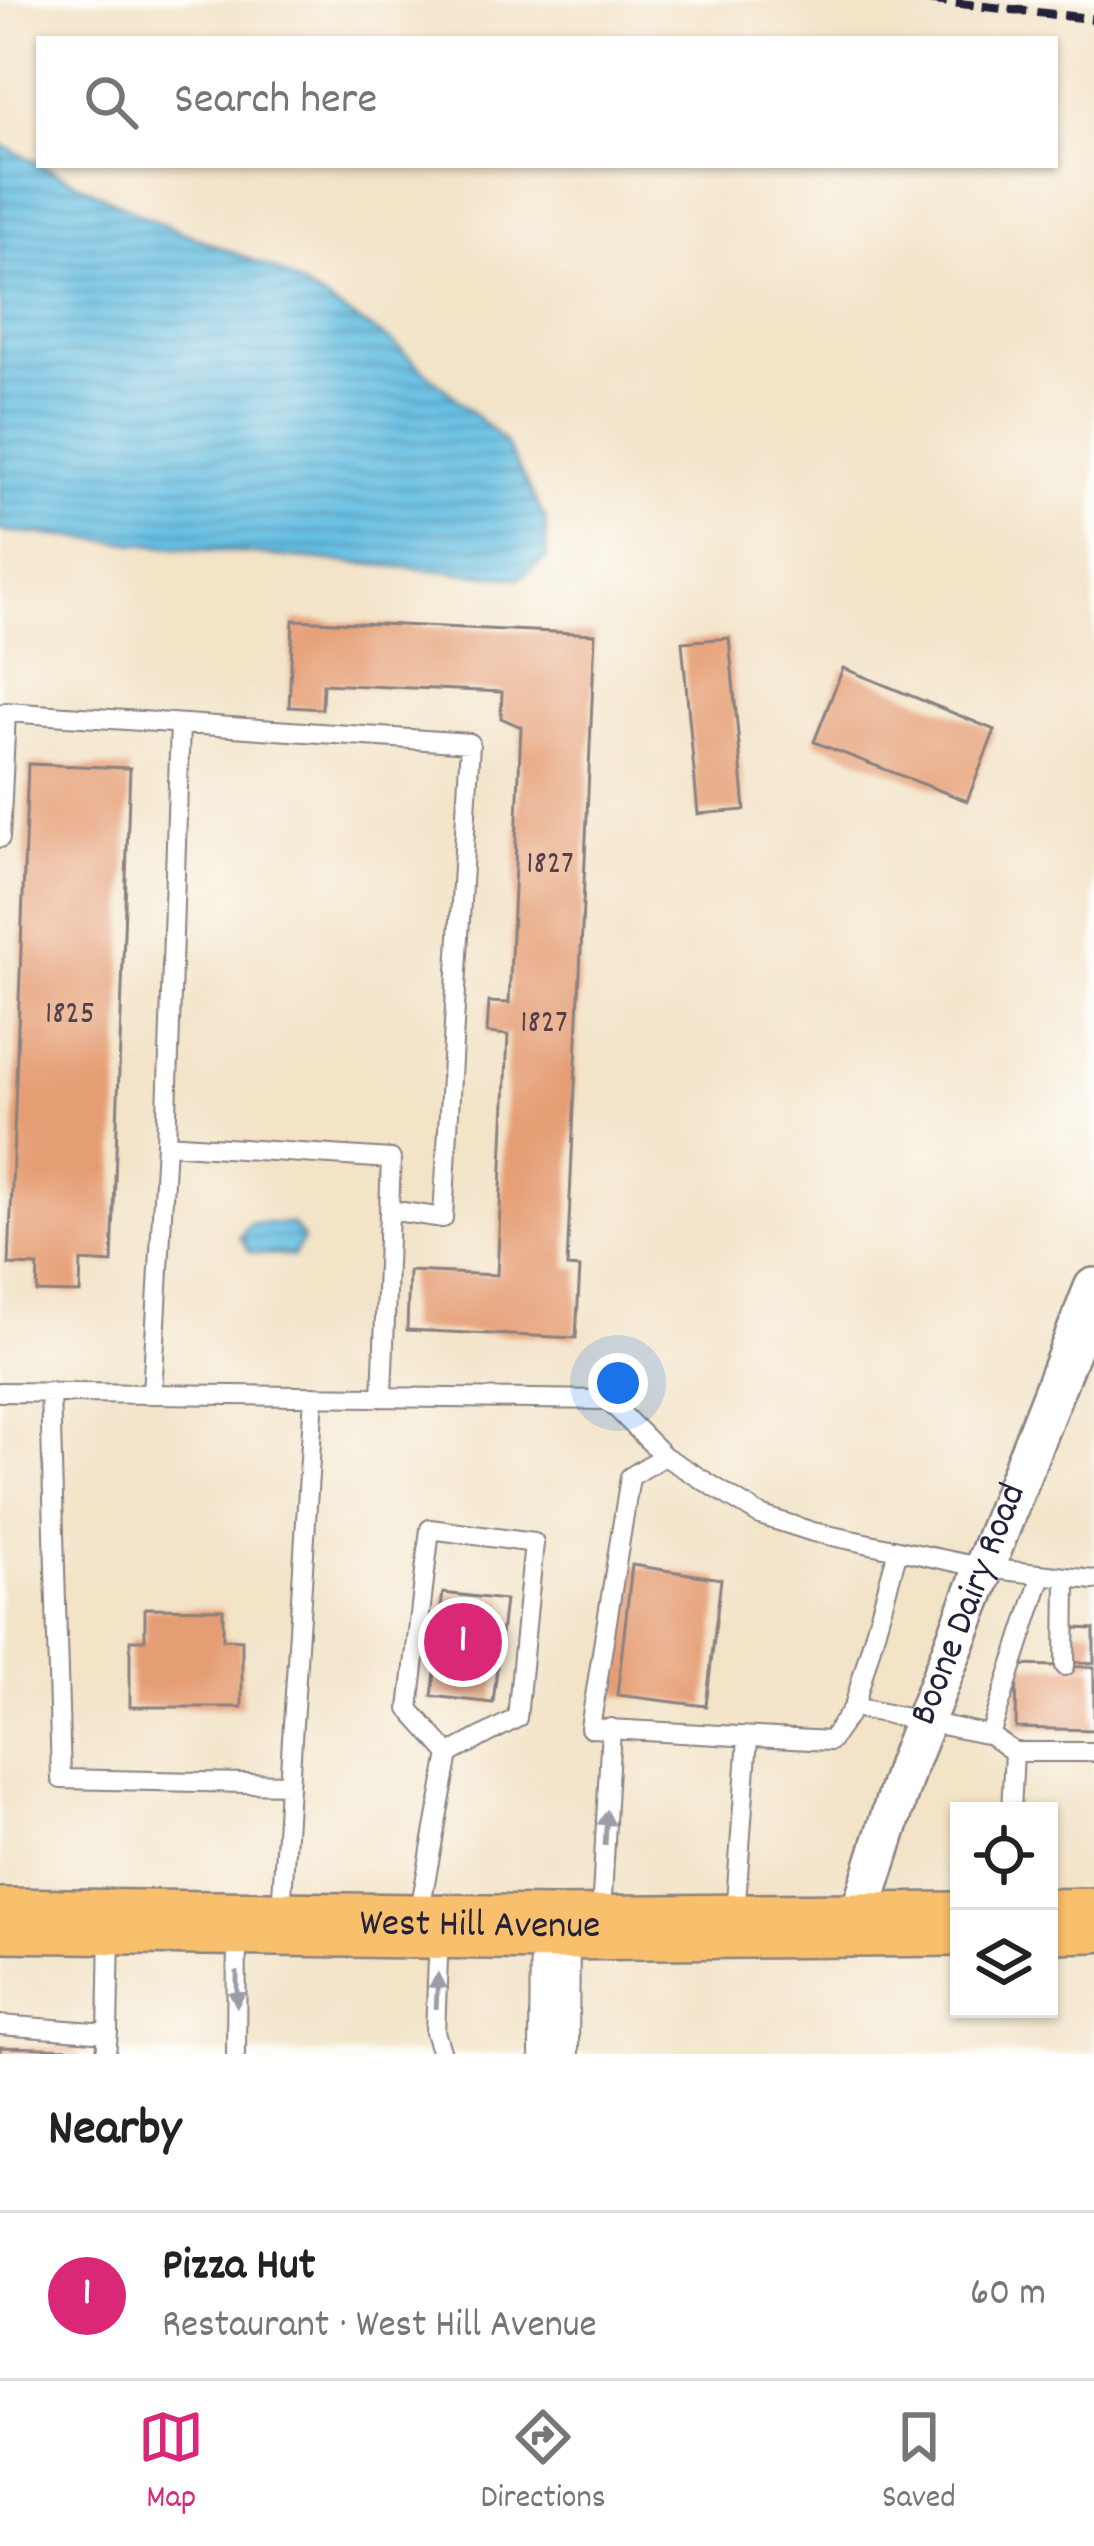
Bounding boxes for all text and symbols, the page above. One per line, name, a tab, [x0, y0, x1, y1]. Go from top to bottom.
search box	[36, 36, 1058, 168]
icon: search	[78, 69, 144, 135]
text: Search here	[174, 70, 377, 134]
house number: 1827	[526, 842, 574, 889]
house number: 1825	[45, 992, 95, 1039]
house number: 1827	[520, 1001, 568, 1048]
your location	[588, 1353, 648, 1413]
street label: Boone Dairy Road	[898, 1476, 1042, 1734]
pin: 1	[424, 1597, 502, 1687]
map controls	[950, 1802, 1058, 2018]
button: locate	[950, 1802, 1058, 1910]
one-way arrow	[597, 1808, 616, 1846]
street label: West Hill Avenue	[359, 1898, 601, 1956]
button: layers	[950, 1910, 1058, 2018]
one-way arrow	[227, 1971, 247, 2009]
one-way arrow	[428, 1971, 447, 2009]
text: Nearby	[48, 2096, 181, 2168]
text: Pizza Hut	[162, 2236, 315, 2300]
text: 1	[83, 2268, 91, 2323]
text: 60 m	[970, 2268, 1046, 2323]
text: Restaurant · West Hill Avenue	[162, 2300, 597, 2355]
tab: Map	[138, 2404, 204, 2523]
tab: Directions	[481, 2404, 606, 2523]
tab: Saved	[882, 2404, 956, 2523]

